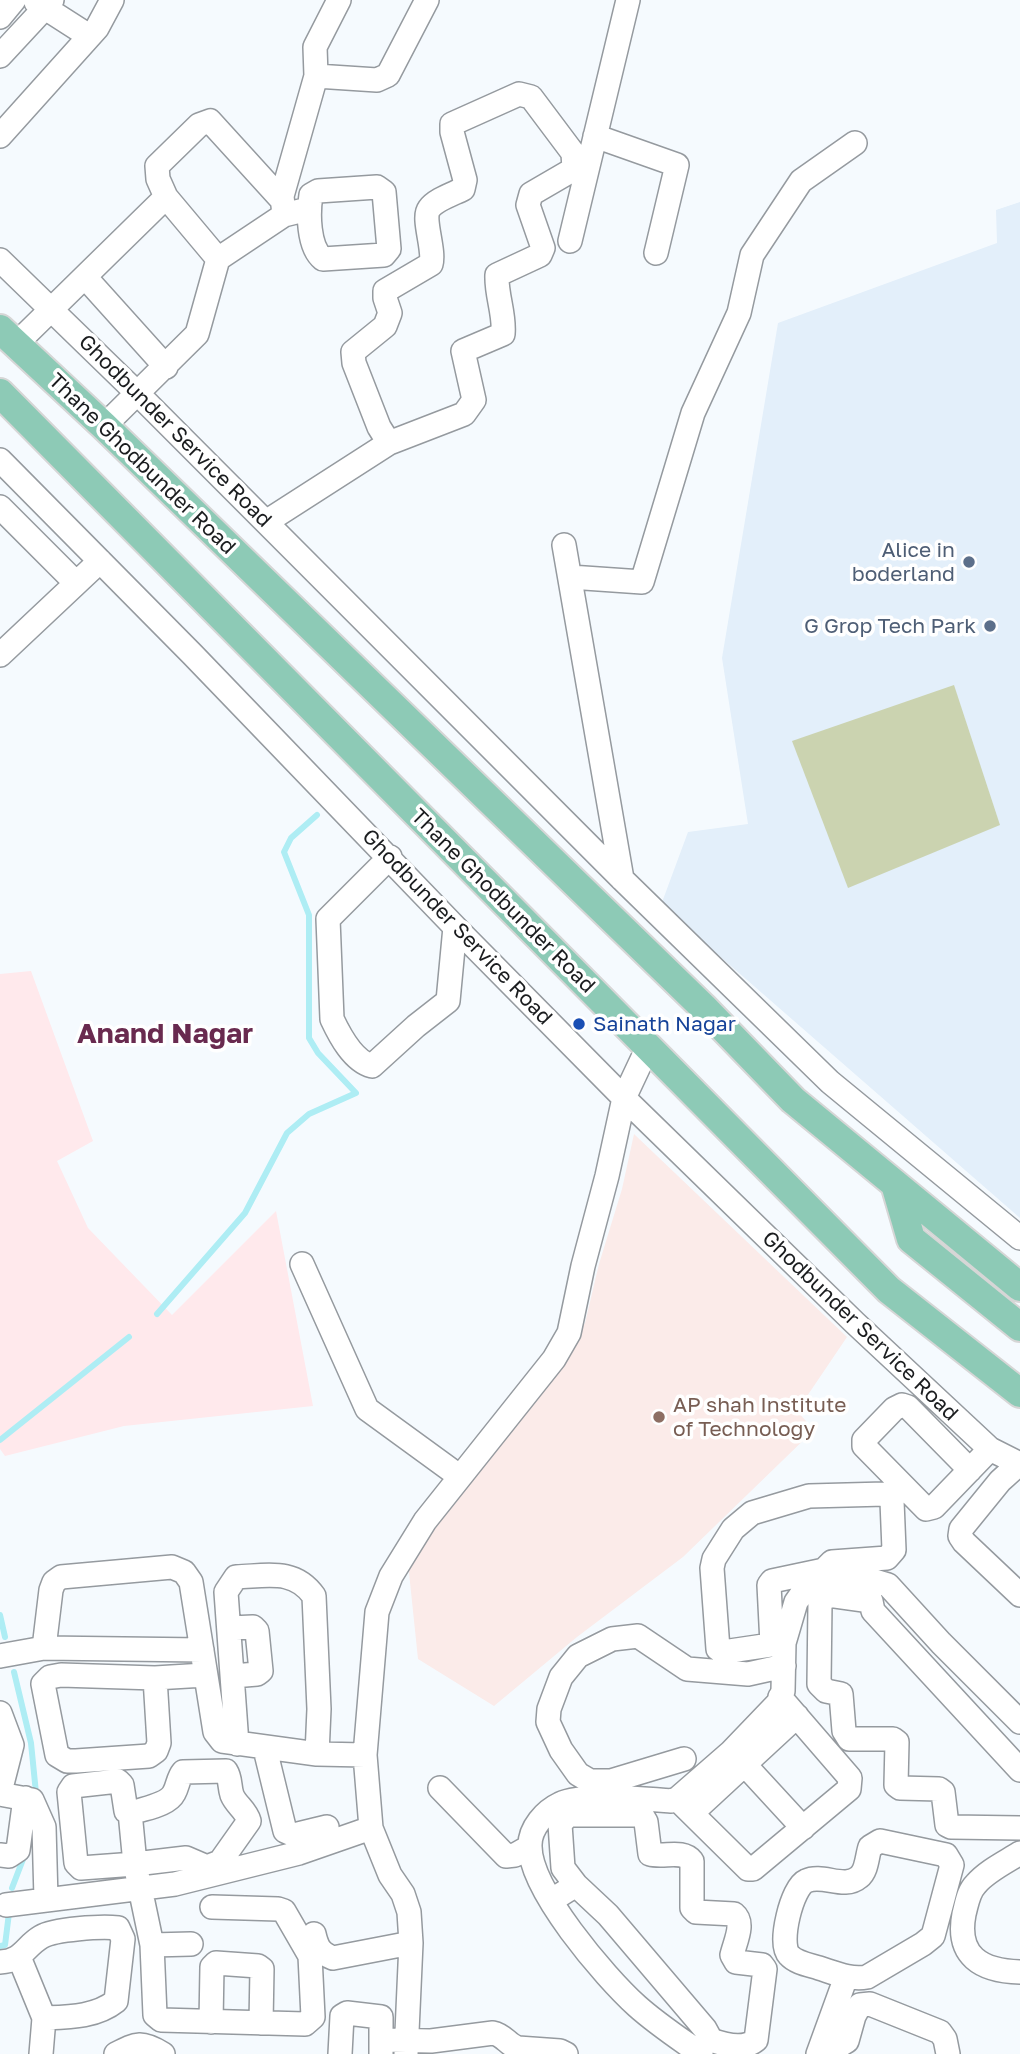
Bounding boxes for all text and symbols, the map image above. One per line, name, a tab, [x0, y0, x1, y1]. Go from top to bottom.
street label: Ghodbunder Service Road	[73, 329, 277, 533]
street label: Thane Ghodbunder Road	[43, 368, 241, 560]
place label: Alice in boderland	[852, 537, 955, 587]
marker: Alice in boderland	[961, 554, 977, 570]
place label: G Grop Tech Park	[804, 613, 976, 639]
marker: G Grop Tech Park	[982, 618, 998, 634]
street label: Thane Ghodbunder Road	[406, 804, 600, 998]
street label: Ghodbunder Service Road	[357, 824, 557, 1030]
place label: Sainath Nagar	[593, 1011, 736, 1037]
marker: Sainath Nagar	[571, 1016, 587, 1032]
district label: Anand Nagar	[77, 1017, 253, 1051]
street label: Ghodbunder Service Road	[757, 1226, 963, 1426]
place label: AP shah Institute of Technology	[673, 1392, 847, 1442]
marker: AP shah Institute of Technology	[651, 1409, 667, 1425]

